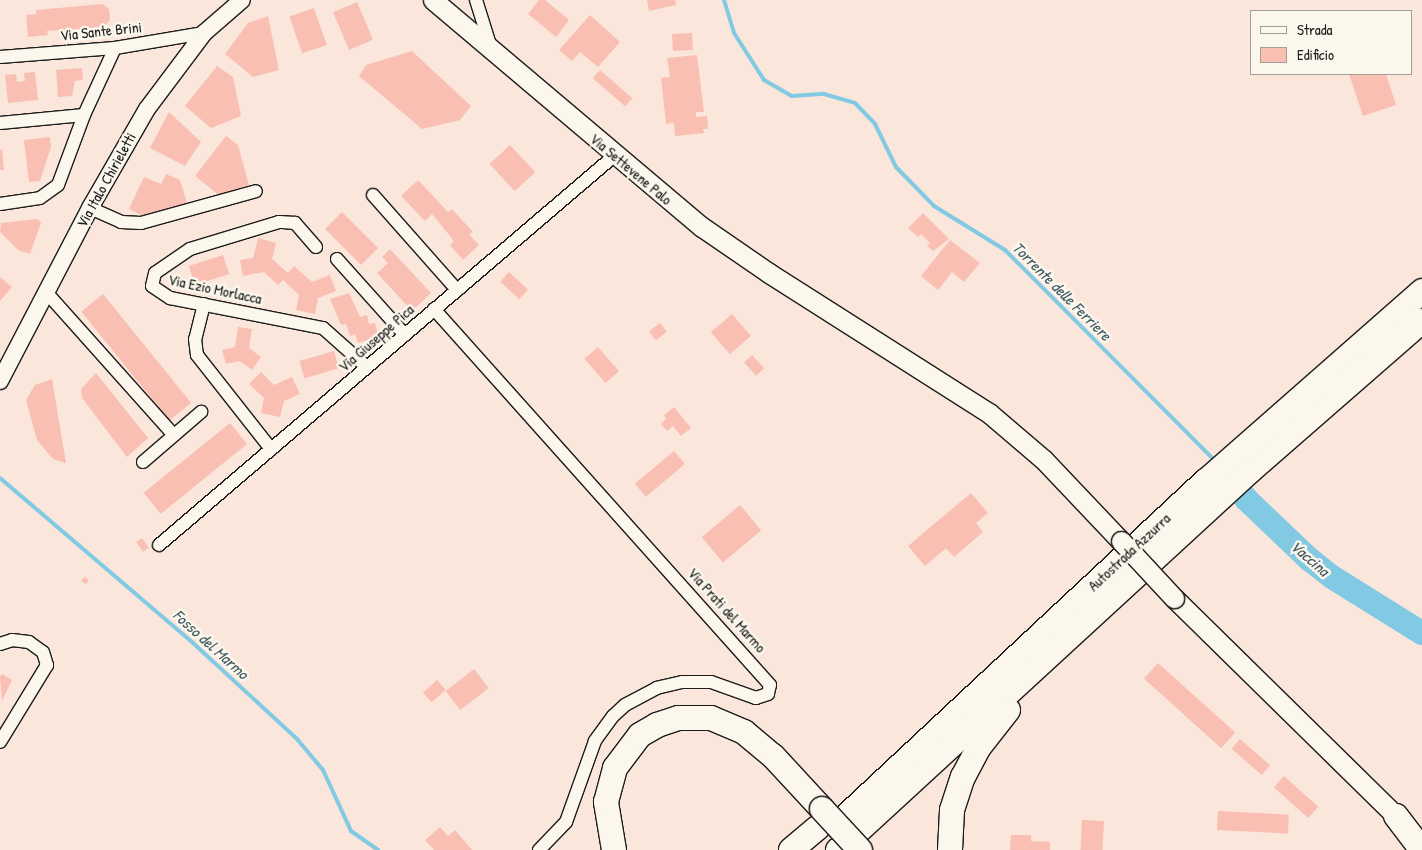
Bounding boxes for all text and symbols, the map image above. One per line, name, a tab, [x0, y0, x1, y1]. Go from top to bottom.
legend	[1250, 10, 1412, 75]
street label: Via Sante Brini	[59, 18, 143, 44]
text: Strada	[1297, 19, 1332, 40]
text: Edificio	[1297, 44, 1334, 65]
street label: Via Italo Chirieletti	[72, 129, 140, 231]
street label: Via Settevene Palo	[586, 129, 676, 209]
water label: Torrente delle Ferriere	[1008, 237, 1116, 345]
street label: Via Ezio Morlacca	[167, 270, 263, 308]
street label: Via Giuseppe Pica	[335, 300, 417, 376]
street label: Autostrada Azzurra	[1084, 509, 1174, 595]
water label: Vaccina	[1287, 536, 1333, 580]
street label: Via Prati del Marmo	[684, 564, 770, 656]
water label: Fosso del Marmo	[169, 605, 253, 683]

